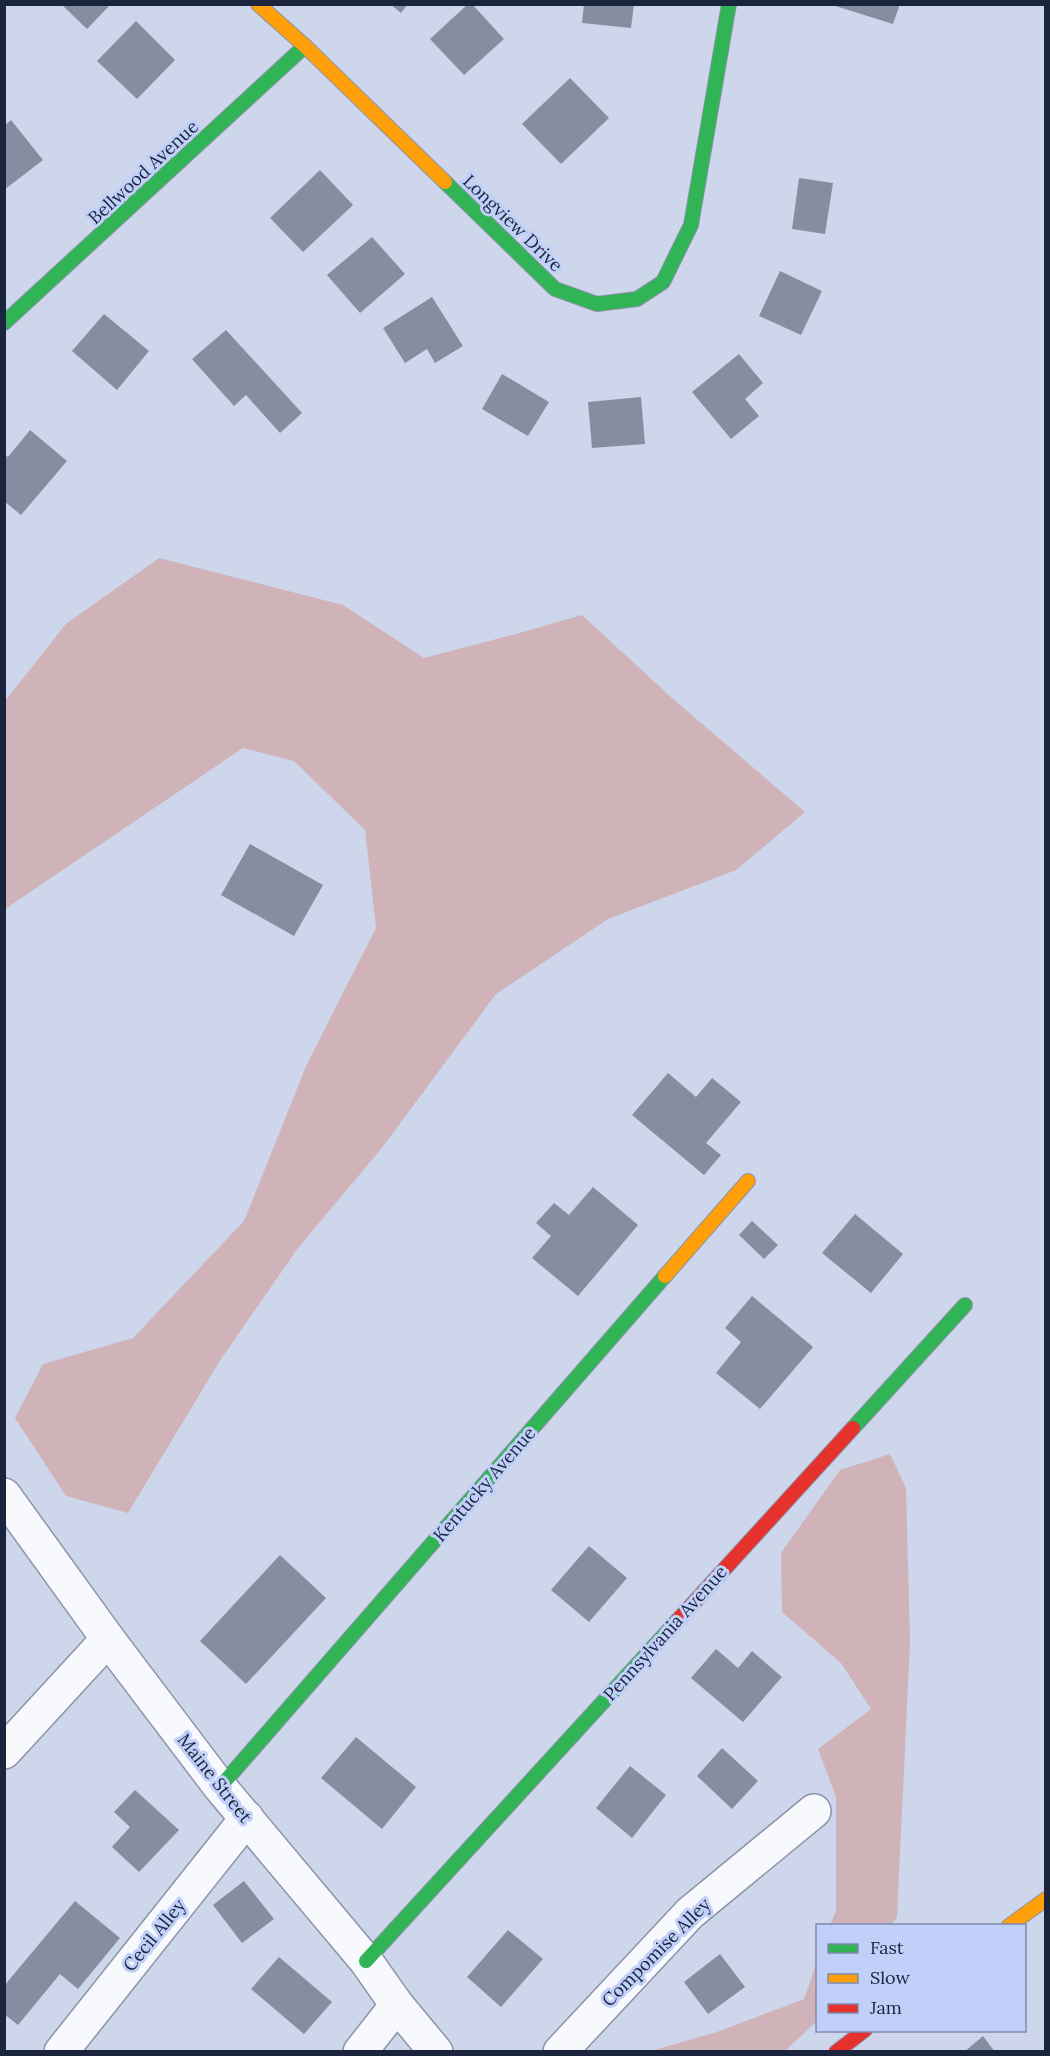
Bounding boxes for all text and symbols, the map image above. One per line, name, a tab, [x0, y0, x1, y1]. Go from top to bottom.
street label: Bellwood Avenue	[83, 115, 203, 229]
street label: Longview Drive	[458, 170, 568, 277]
street label: Kentucky Avenue	[428, 1422, 540, 1546]
street label: Pennsylvania Avenue	[598, 1560, 732, 1705]
street label: Maine Street	[173, 1729, 257, 1827]
street label: Compomise Alley	[597, 1892, 716, 2011]
street label: Cecil Alley	[118, 1894, 191, 1976]
legend	[816, 1924, 1026, 2032]
text: Fast	[870, 1936, 904, 1959]
text: Slow	[870, 1966, 910, 1989]
text: Jam	[869, 1996, 902, 2019]

